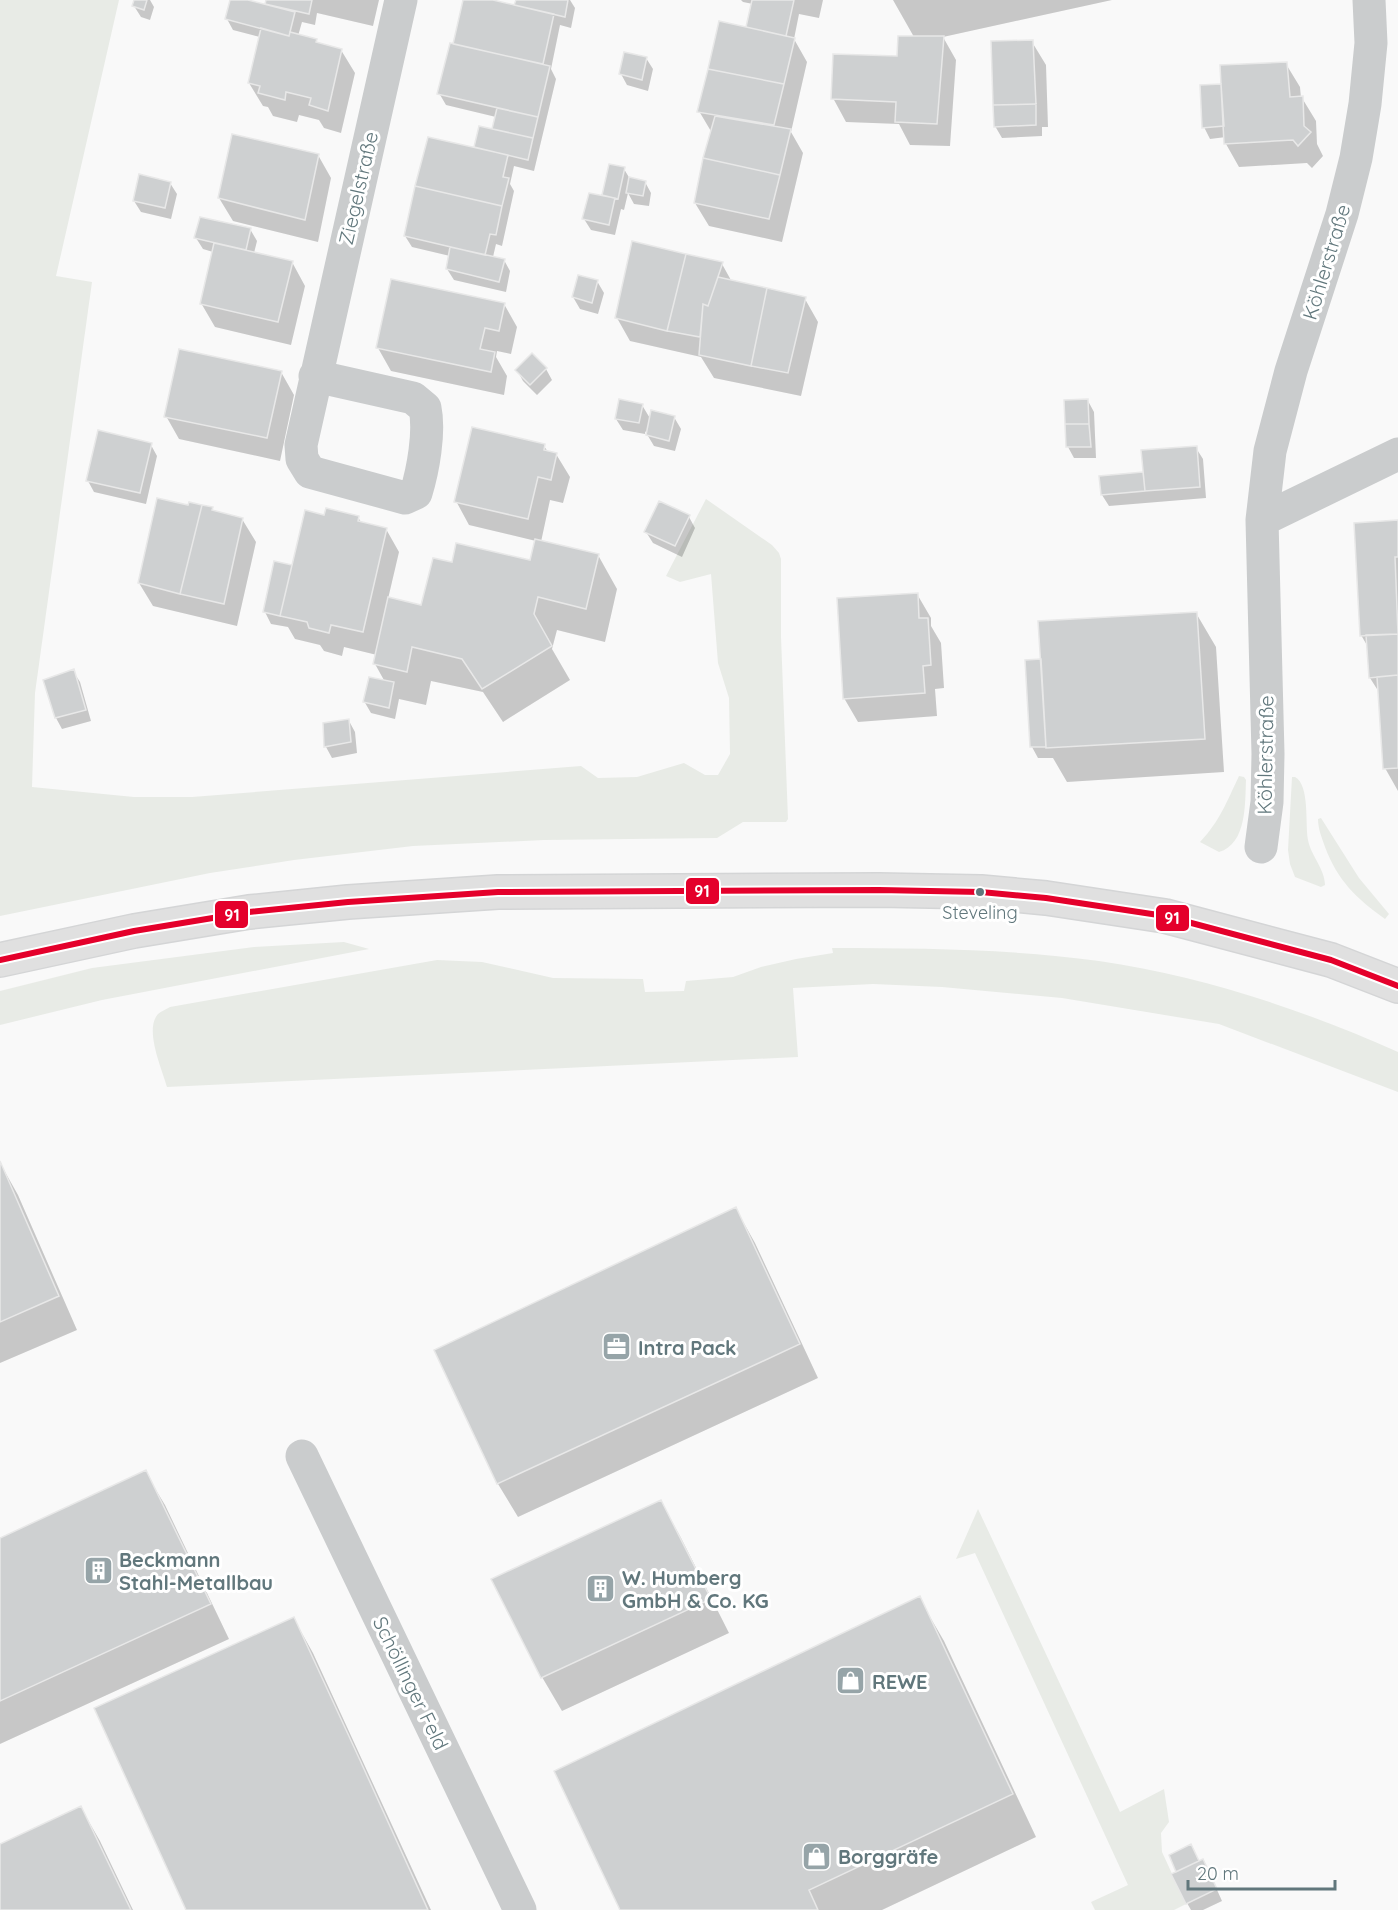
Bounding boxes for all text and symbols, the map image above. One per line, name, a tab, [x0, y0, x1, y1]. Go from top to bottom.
street label: Ziegelstraße	[333, 129, 383, 247]
street label: Köhlerstraße	[1297, 201, 1355, 323]
street label: Köhlerstraße	[1251, 695, 1279, 815]
line badge: 91	[685, 877, 720, 905]
text: 91	[694, 881, 710, 901]
marker: Steveling	[974, 886, 986, 898]
line badge: 91	[214, 900, 249, 929]
place label: Steveling	[942, 901, 1018, 924]
line badge: 91	[1155, 904, 1190, 932]
text: 91	[224, 905, 240, 925]
text: 91	[1164, 908, 1180, 928]
office icon: Intra Pack	[601, 1331, 633, 1363]
place label: Intra Pack	[638, 1335, 737, 1360]
place label: Beckmann Stahl-Metallbau	[119, 1547, 273, 1595]
building icon: Beckmann Stahl-Metallbau	[82, 1555, 114, 1587]
place label: W. Humberg GmbH & Co. KG	[622, 1565, 769, 1613]
building icon: W. Humberg GmbH & Co. KG	[585, 1573, 617, 1605]
street label: Schöllinger Feld	[368, 1612, 454, 1754]
shop icon: REWE	[835, 1665, 867, 1697]
place label: REWE	[872, 1669, 927, 1694]
shop icon: Borggräfe	[801, 1840, 833, 1872]
place label: Borggräfe	[838, 1844, 938, 1869]
scale bar	[1188, 1853, 1335, 1891]
text: 20 m	[1197, 1862, 1239, 1885]

